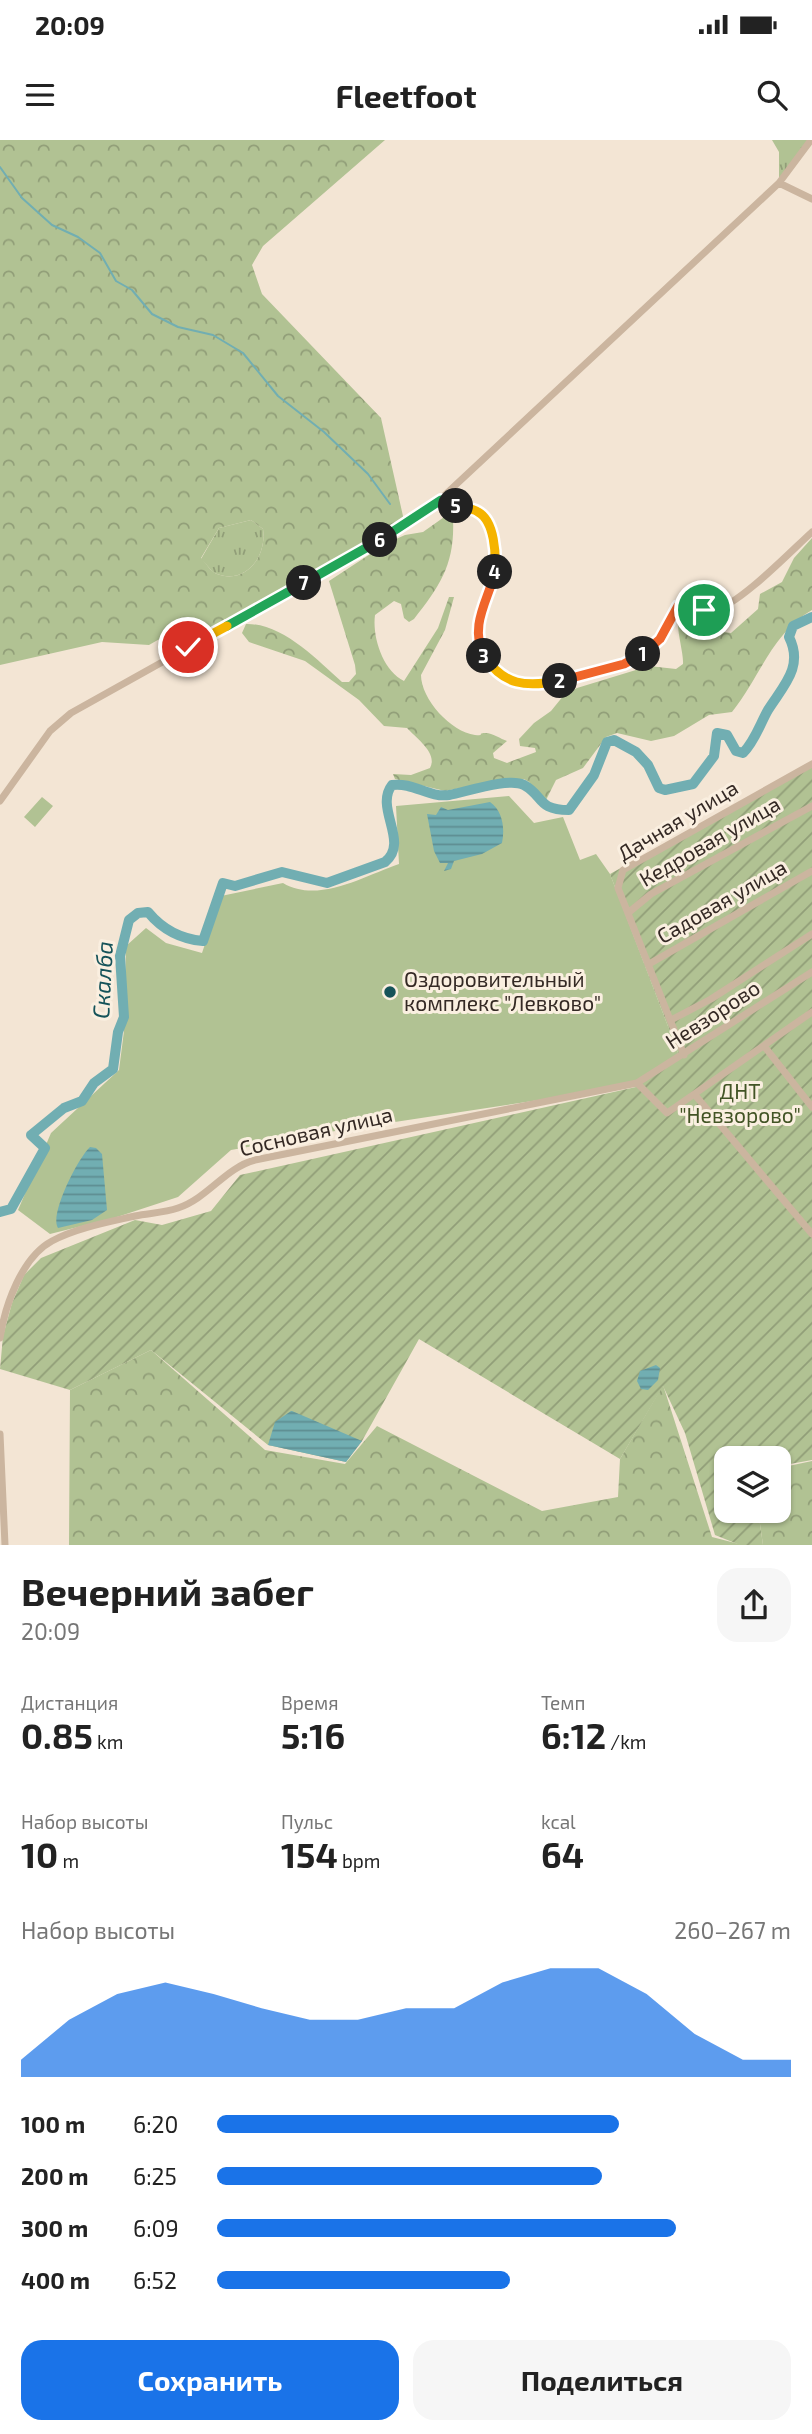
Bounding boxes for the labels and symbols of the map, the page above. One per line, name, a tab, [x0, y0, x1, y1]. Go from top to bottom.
pin: 5	[438, 488, 474, 524]
pin: 6	[362, 522, 398, 558]
pin: 4	[477, 554, 512, 590]
pin: 7	[286, 566, 322, 600]
pin	[674, 580, 734, 640]
pin	[158, 617, 218, 677]
pin: 1	[626, 636, 660, 672]
pin: 3	[466, 638, 502, 674]
pin: 2	[542, 664, 578, 698]
street label: Дачная улица	[613, 774, 742, 866]
street label: Кедровая улица	[635, 790, 784, 892]
street label: Садовая улица	[652, 853, 791, 949]
water label: Скалба	[86, 940, 118, 1019]
place label: Оздоровительный комплекс "Левково"	[404, 966, 601, 1015]
street label: Невзорово	[660, 974, 764, 1053]
marker: Оздоровительный комплекс "Левково"	[382, 984, 398, 1000]
park label: ДНТ "Невзорово"	[679, 1078, 801, 1127]
street label: Сосновая улица	[237, 1101, 395, 1161]

